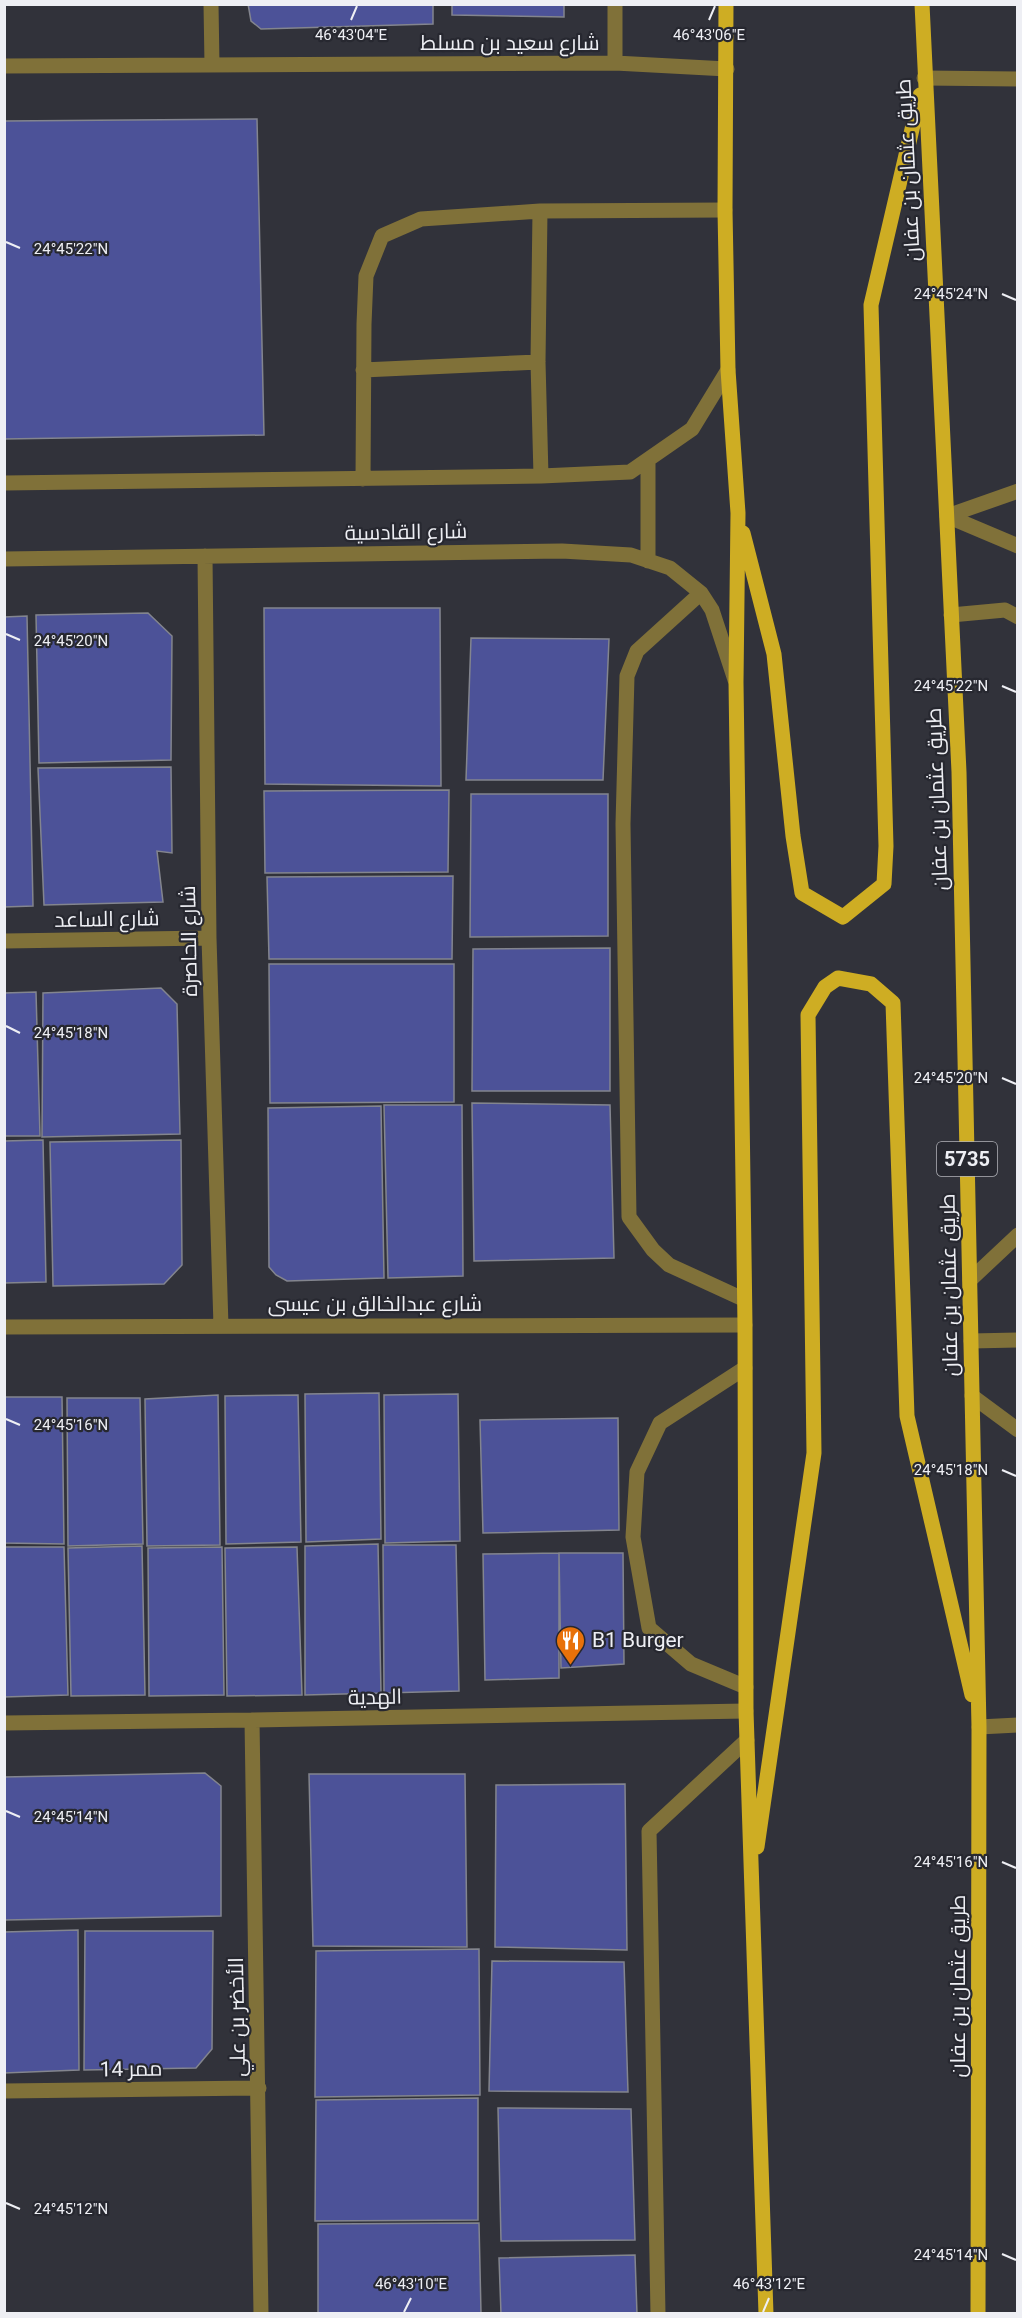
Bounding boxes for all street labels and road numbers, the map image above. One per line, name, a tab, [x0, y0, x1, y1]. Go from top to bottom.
street label: شارع سعيد بن مسلط	[420, 31, 600, 57]
street label: طريق عثمان بن عفان	[891, 78, 926, 262]
street label: شارع القادسية	[344, 519, 468, 547]
street label: طريق عثمان بن عفان	[922, 707, 953, 891]
street label: شارع الحاصرة	[176, 885, 204, 997]
street label: شارع الساعد	[54, 906, 160, 934]
road number: 5735	[937, 1142, 997, 1176]
street label: طريق عثمان بن عفان	[935, 1193, 964, 1377]
street label: شارع عبدالخالق بن عيسى	[268, 1292, 482, 1318]
street label: الهدية	[348, 1685, 402, 1710]
street label: طريق عثمان بن عفان	[946, 1895, 971, 2077]
street label: الأخضر بن علي	[224, 1957, 254, 2077]
street label: ممر 14	[99, 2056, 163, 2082]

